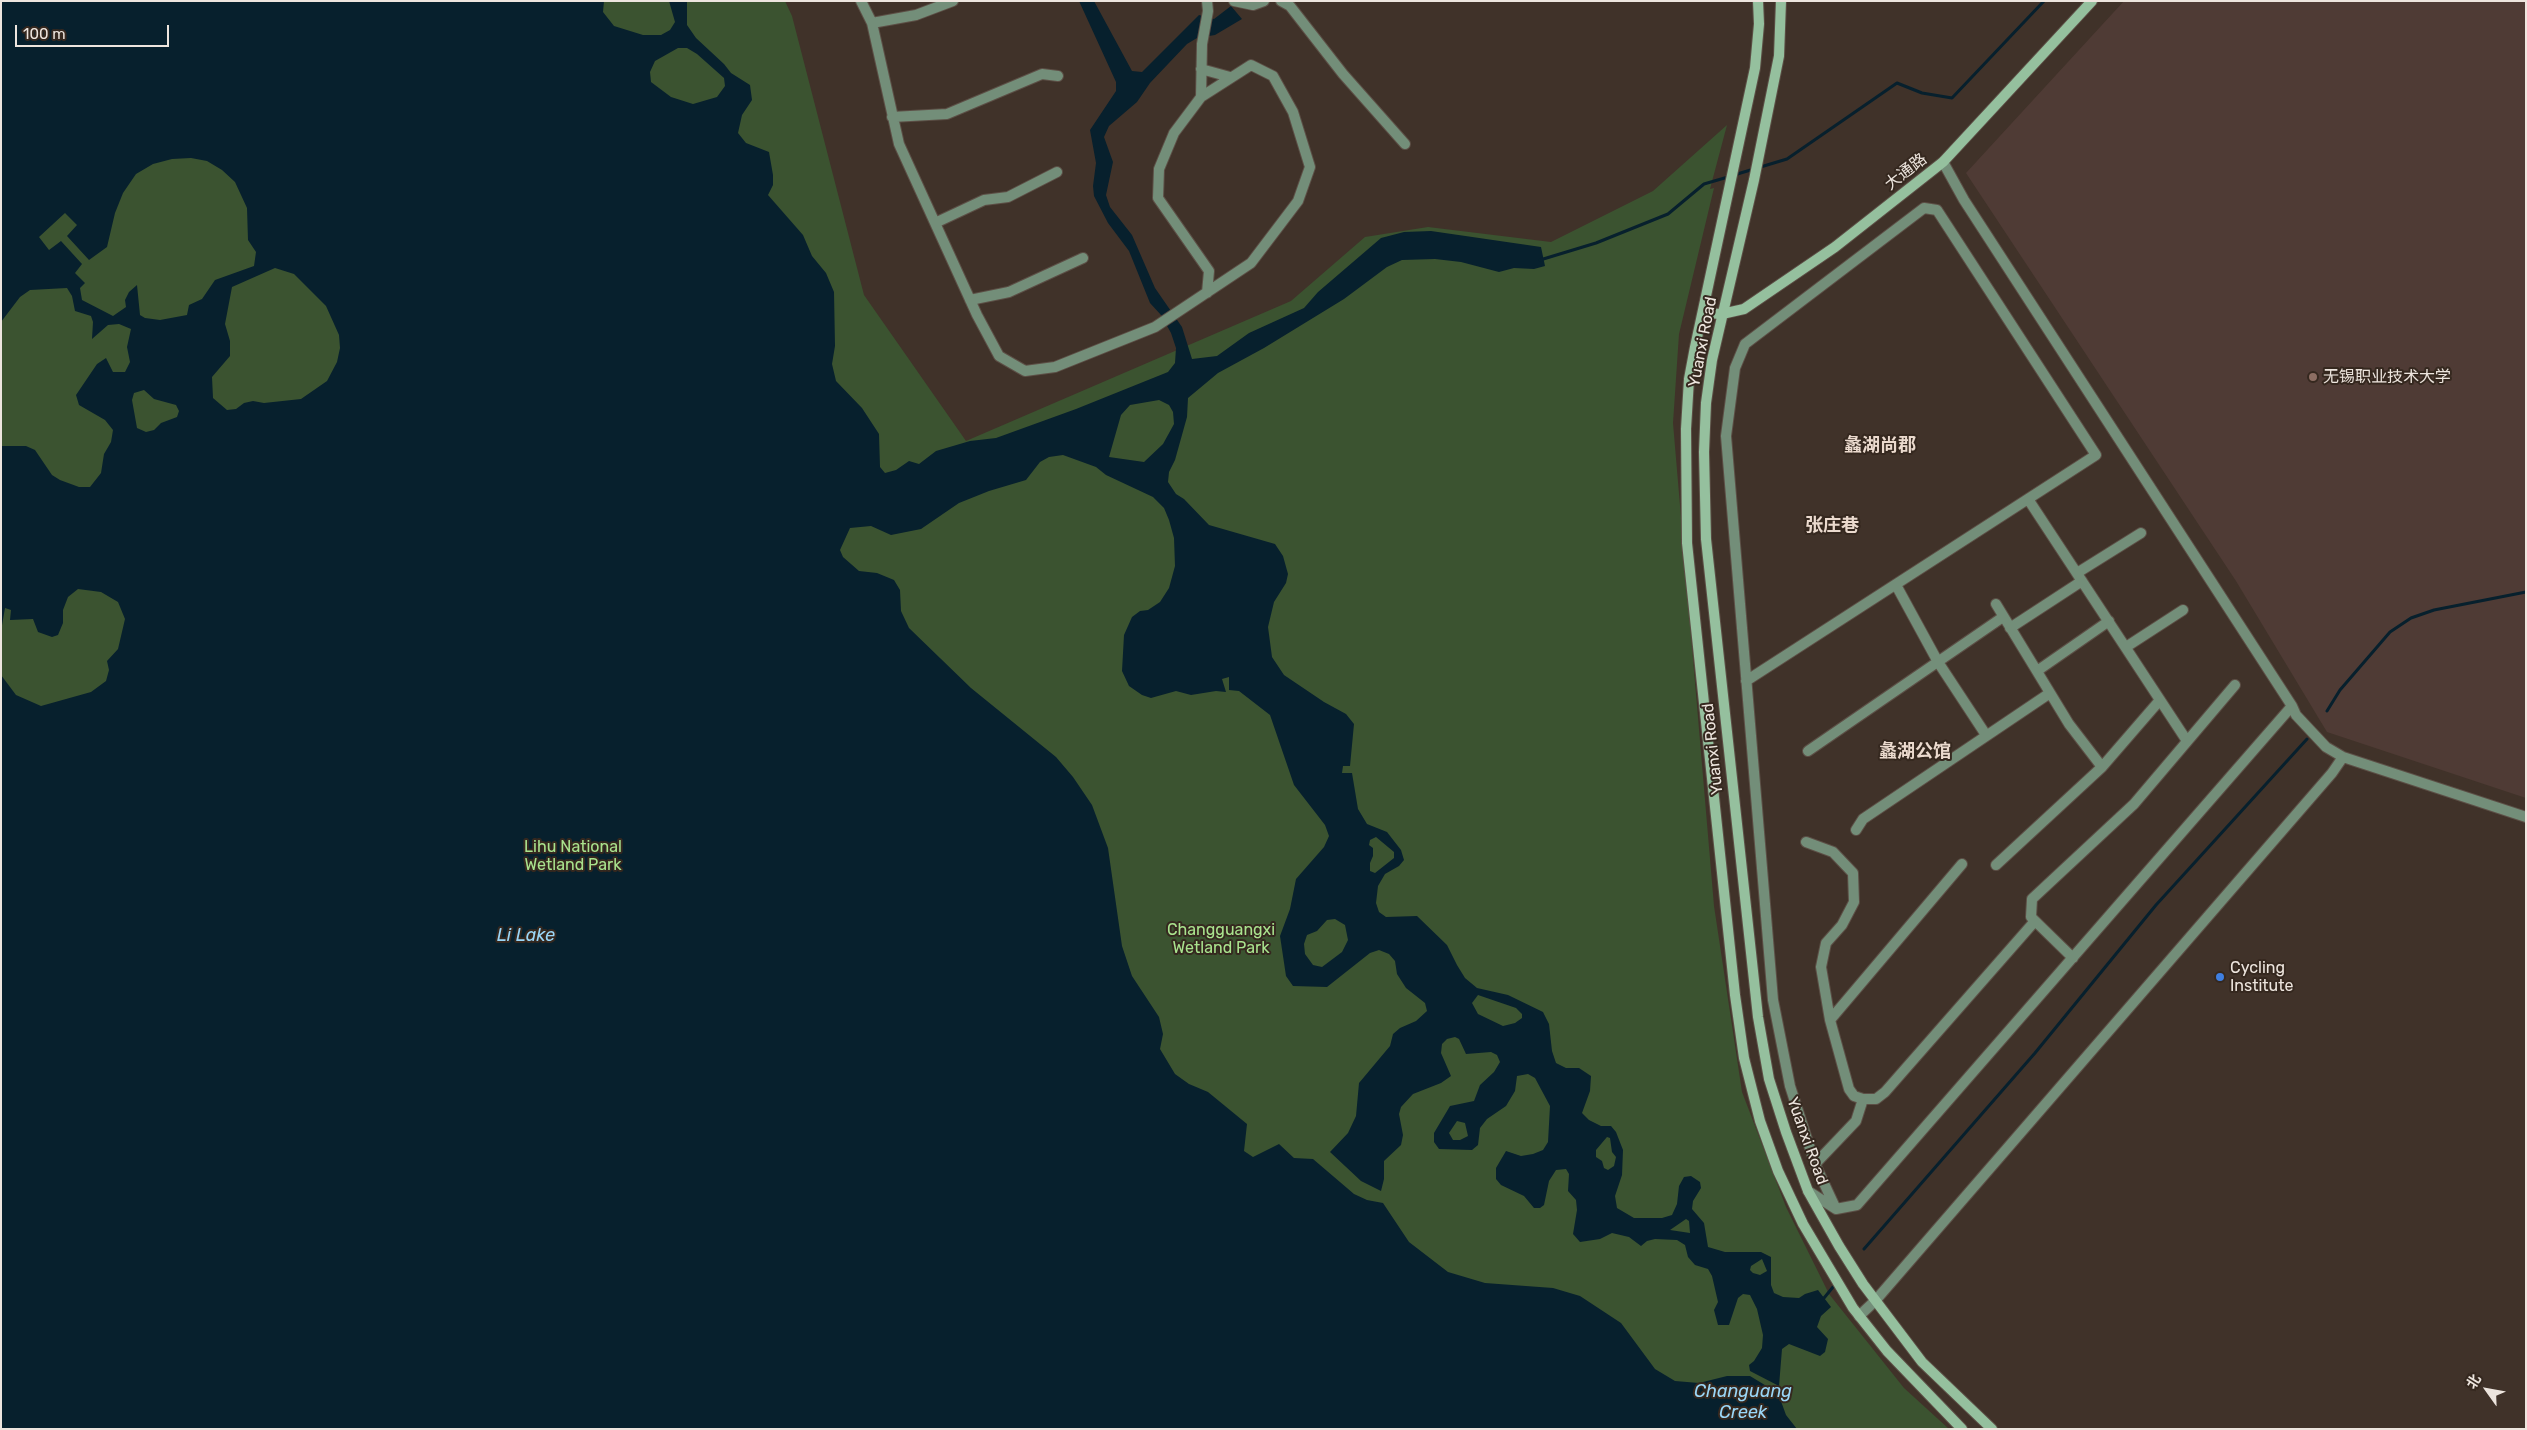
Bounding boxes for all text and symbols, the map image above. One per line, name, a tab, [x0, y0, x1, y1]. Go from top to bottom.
scale bar	[18, 15, 171, 47]
text: 100 m	[23, 25, 65, 43]
street label: 大通路	[1881, 150, 1931, 194]
street label: Yuanxi Road	[1685, 295, 1721, 389]
place label: 无锡职业技术大学	[2323, 367, 2451, 387]
marker: 无锡职业技术大学	[2307, 371, 2319, 383]
district label: 蠡湖尚郡	[1844, 435, 1916, 457]
district label: 张庄巷	[1805, 515, 1859, 537]
street label: Yuanxi Road	[1699, 702, 1727, 796]
district label: 蠡湖公馆	[1879, 741, 1951, 763]
park label: Lihu National Wetland Park	[524, 837, 622, 875]
park label: Changguangxi Wetland Park	[1167, 920, 1275, 958]
water label: Li Lake	[497, 925, 555, 947]
place label: Cycling Institute	[2230, 958, 2293, 996]
marker: Cycling Institute	[2214, 971, 2226, 983]
street label: Yuanxi Road	[1782, 1095, 1832, 1187]
north arrow	[2462, 1365, 2512, 1415]
text: 北	[2463, 1371, 2485, 1392]
water label: Changuang Creek	[1694, 1381, 1792, 1424]

